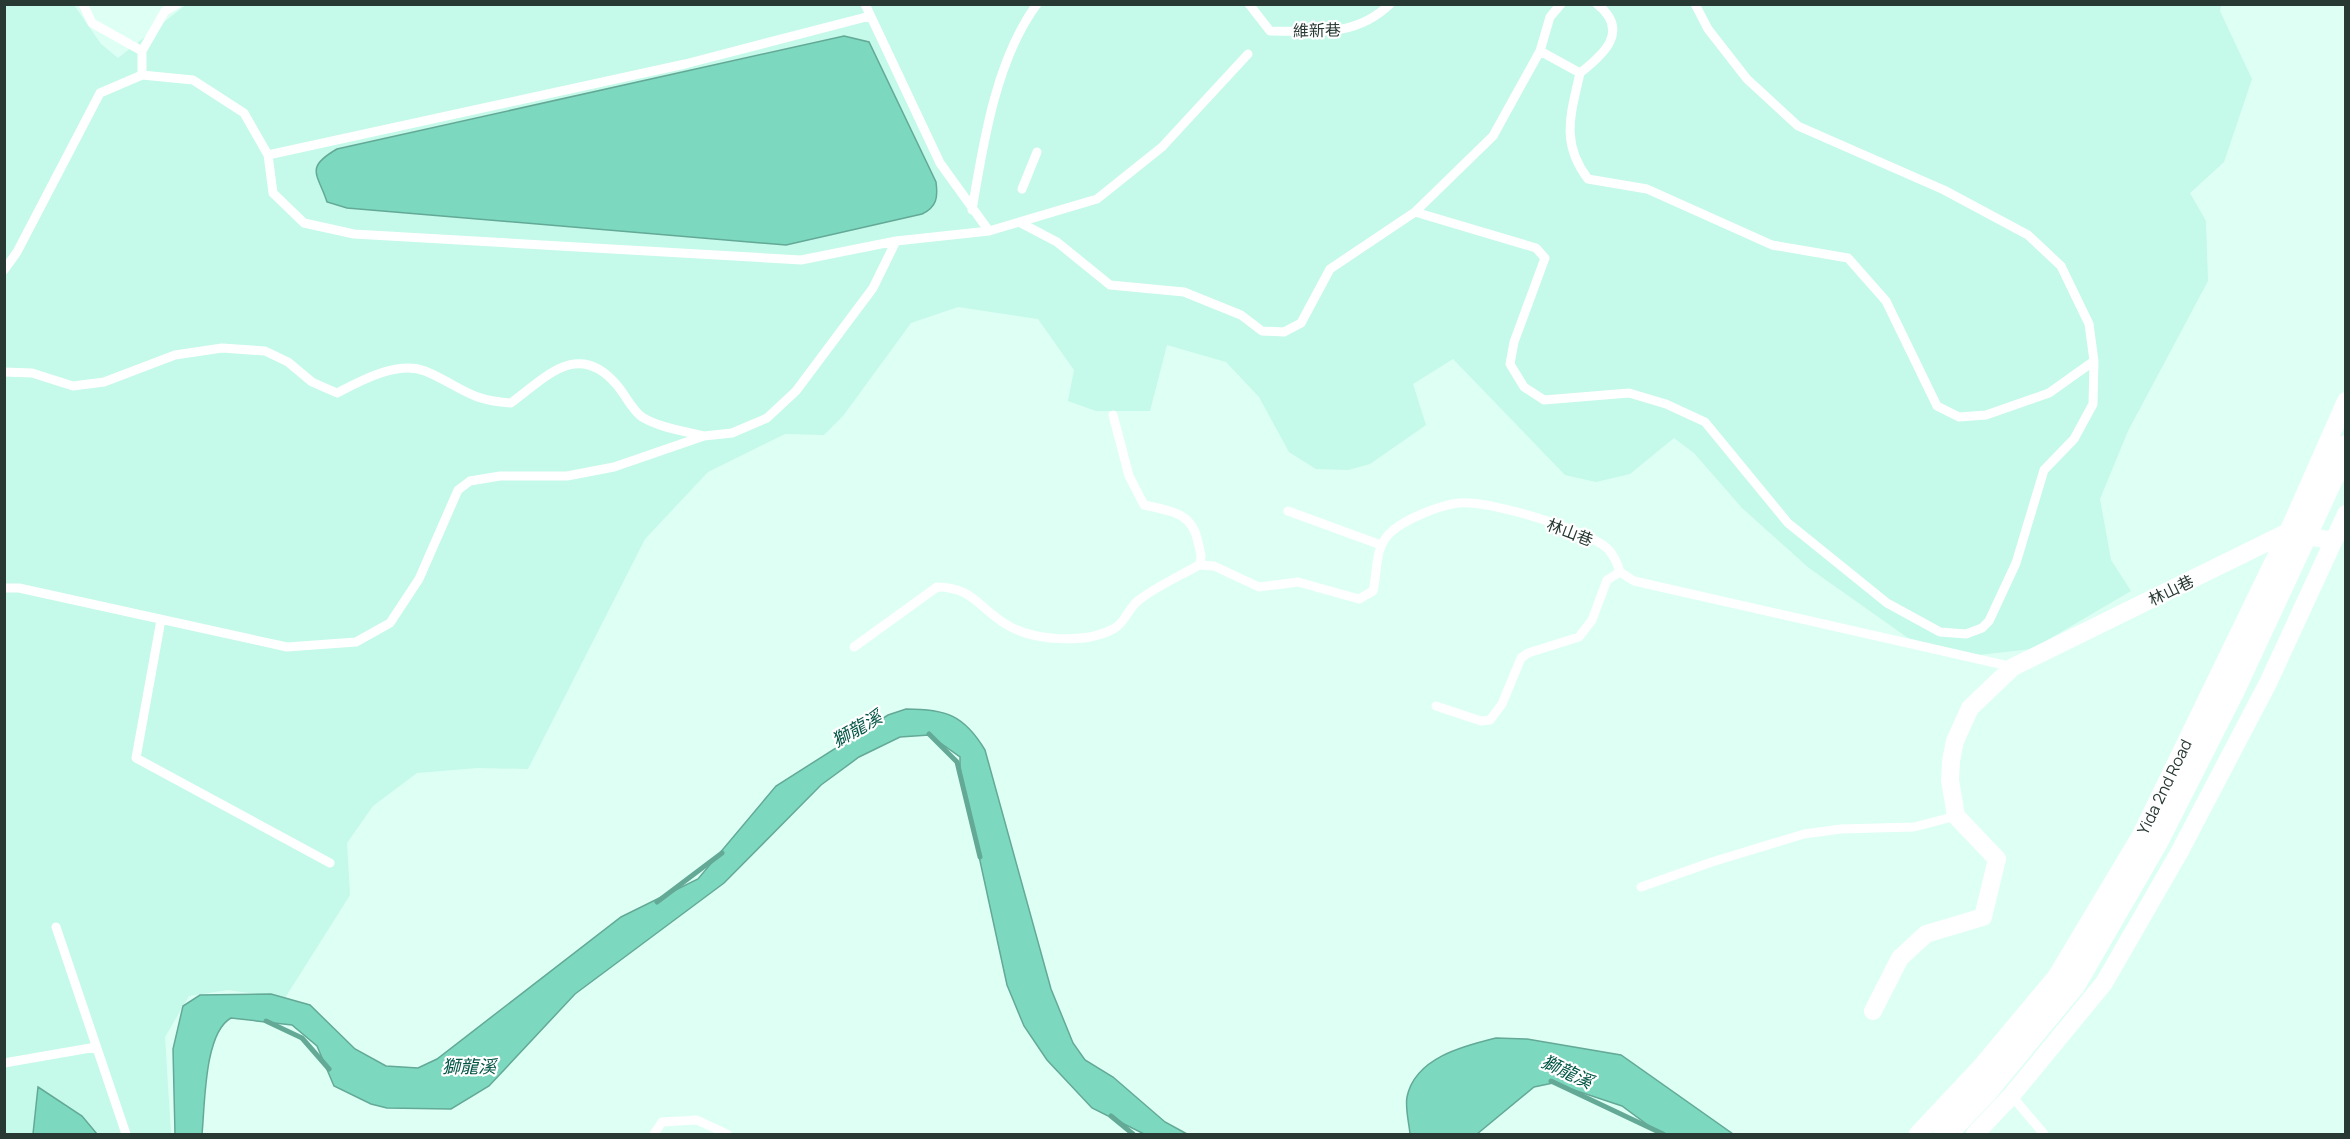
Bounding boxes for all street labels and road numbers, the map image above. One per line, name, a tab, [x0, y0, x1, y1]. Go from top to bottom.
street label: 維新巷	[1293, 19, 1341, 41]
street label: 林山巷	[1544, 513, 1596, 551]
street label: 林山巷	[2145, 570, 2197, 610]
street label: Yida 2nd Road	[2132, 736, 2197, 838]

